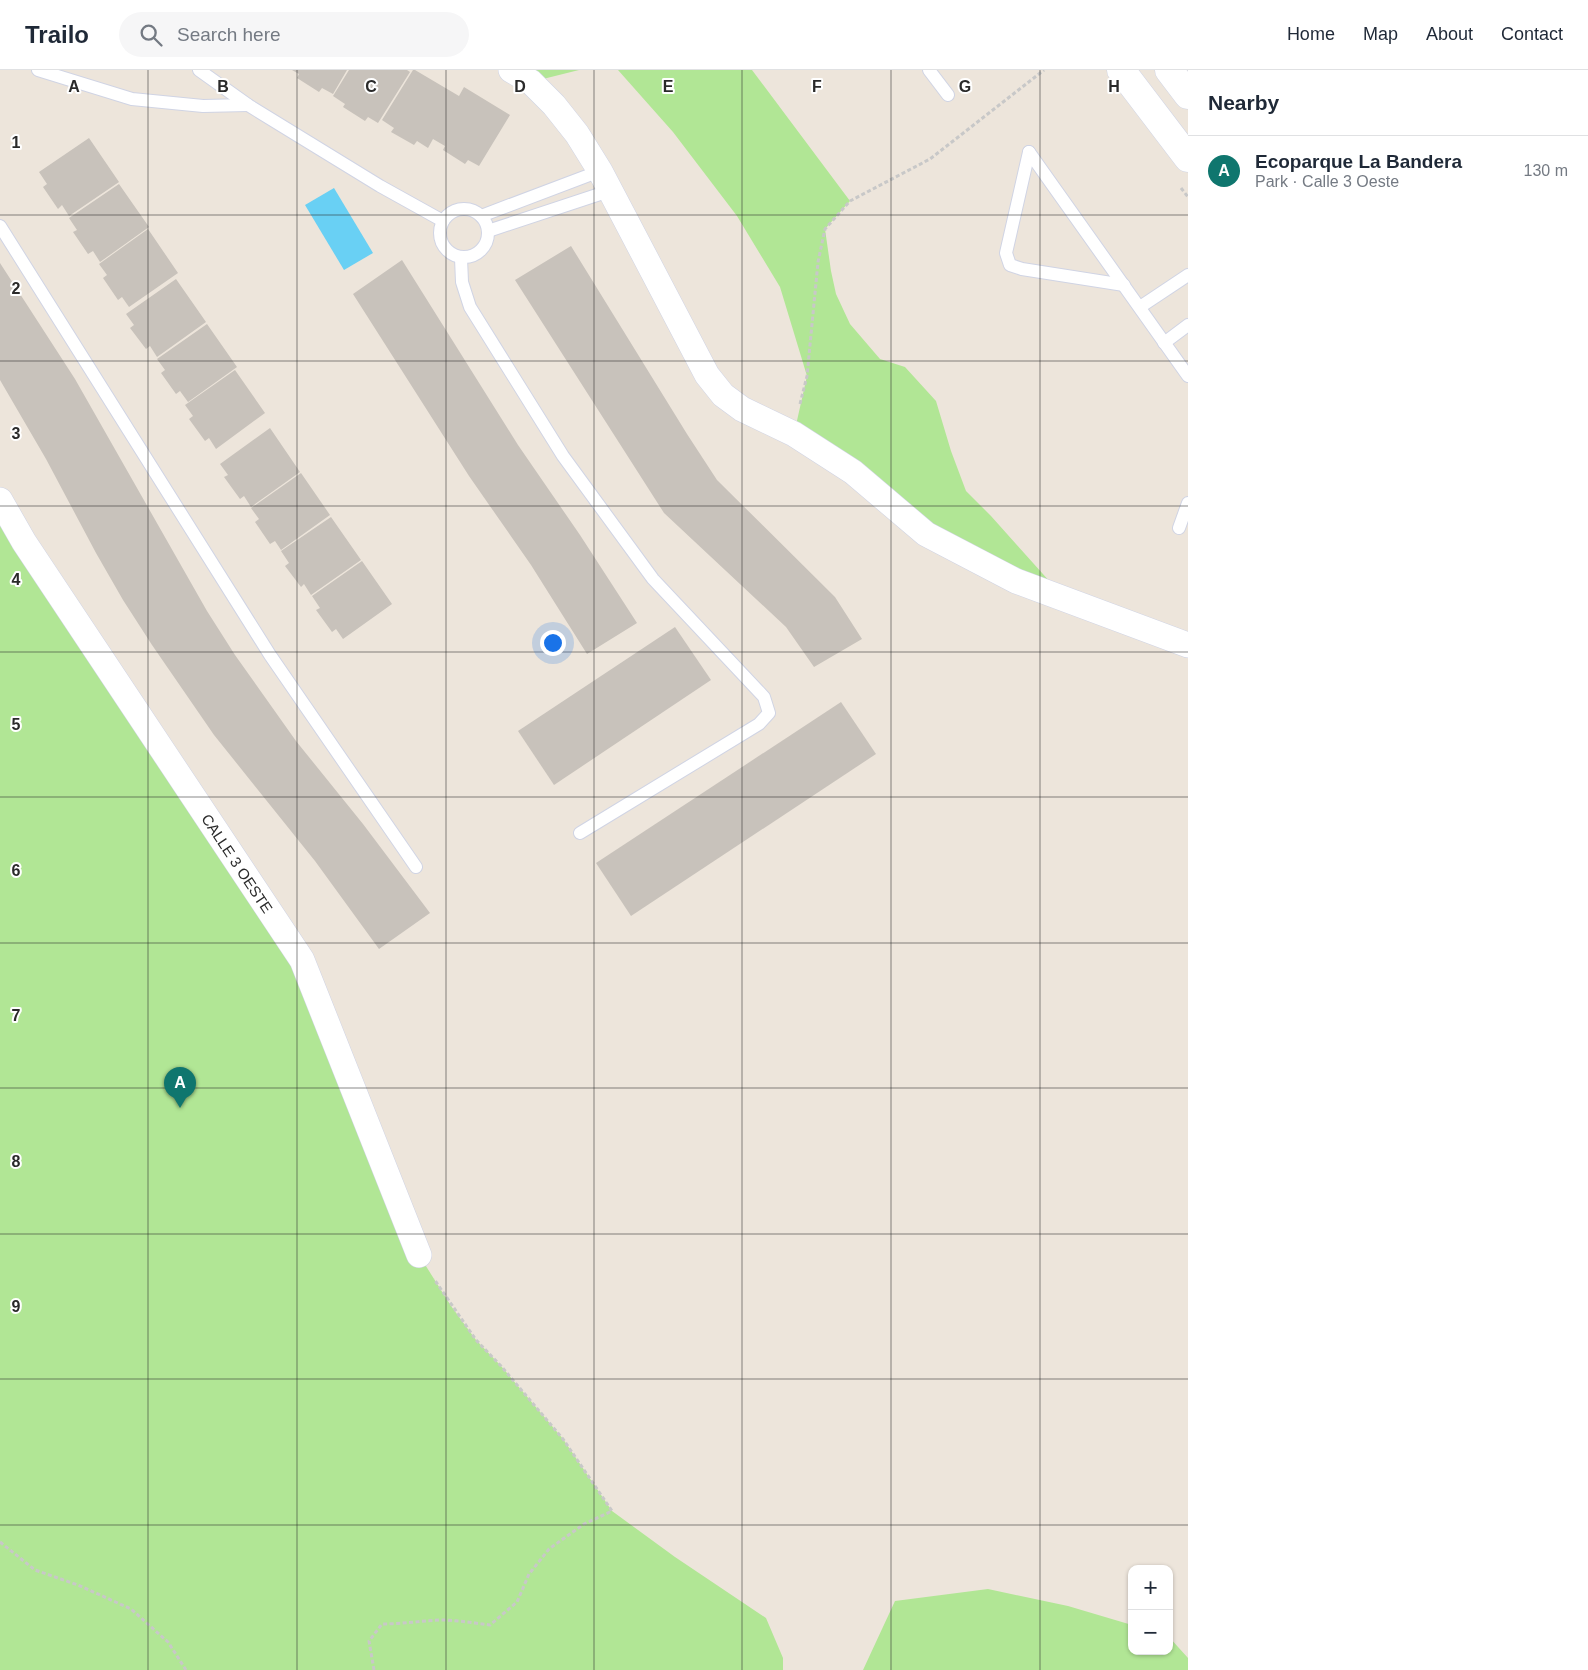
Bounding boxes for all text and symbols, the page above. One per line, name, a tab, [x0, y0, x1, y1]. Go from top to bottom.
search box	[119, 12, 469, 57]
text: Trailo	[25, 21, 89, 48]
icon: search	[137, 21, 165, 49]
text: Search here	[177, 24, 281, 45]
text: Home	[1287, 24, 1335, 44]
text: Map	[1363, 24, 1398, 44]
text: About	[1426, 24, 1473, 44]
text: Contact	[1501, 24, 1563, 44]
text: A	[68, 78, 80, 95]
text: B	[217, 78, 229, 95]
text: C	[365, 78, 377, 95]
text: D	[514, 78, 526, 95]
text: E	[663, 78, 674, 95]
text: F	[812, 78, 822, 95]
text: G	[959, 78, 971, 95]
text: H	[1108, 78, 1120, 95]
text: Nearby	[1208, 91, 1279, 114]
text: 1	[12, 134, 21, 151]
text: Ecoparque La Bandera	[1255, 151, 1462, 172]
text: A	[1218, 162, 1230, 179]
text: 130 m	[1524, 162, 1568, 179]
text: Park · Calle 3 Oeste	[1255, 173, 1399, 190]
text: 2	[12, 280, 21, 297]
text: 3	[12, 425, 21, 442]
text: 4	[12, 571, 21, 588]
your location	[540, 630, 566, 656]
text: 5	[12, 716, 21, 733]
street label: CALLE 3 OESTE	[199, 810, 277, 916]
text: 6	[12, 862, 21, 879]
text: 7	[12, 1007, 21, 1024]
pin: A	[164, 1067, 196, 1108]
text: 8	[12, 1153, 21, 1170]
text: 9	[12, 1298, 21, 1315]
map controls	[1128, 1565, 1173, 1655]
button: +	[1128, 1565, 1173, 1610]
button: −	[1128, 1610, 1173, 1655]

